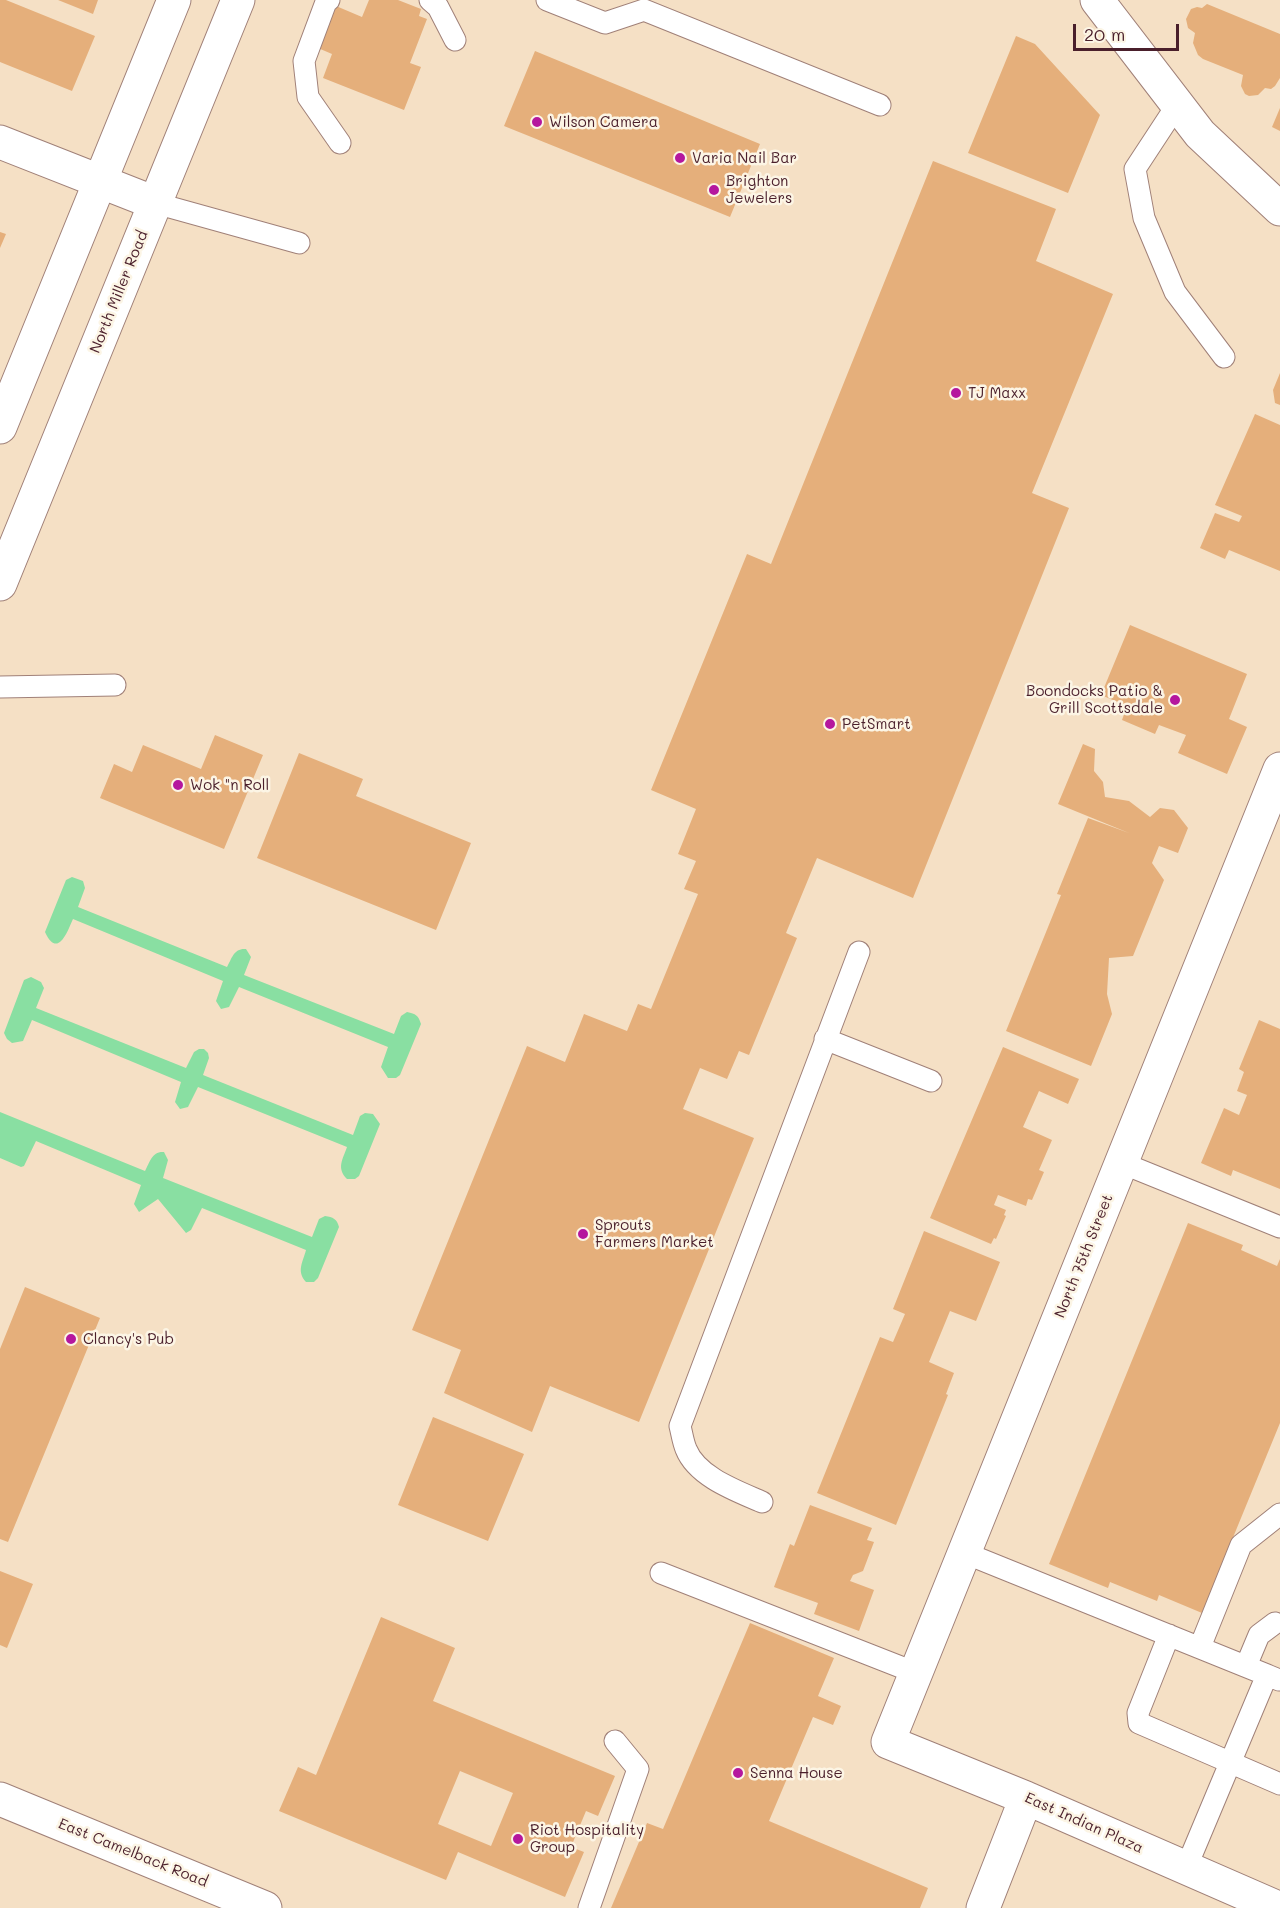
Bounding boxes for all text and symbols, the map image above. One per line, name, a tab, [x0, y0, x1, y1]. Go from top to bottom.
scale bar	[1076, 12, 1182, 50]
text: 20 m	[1084, 22, 1125, 46]
place label: Wilson Camera	[549, 113, 658, 131]
marker: Wilson Camera	[530, 115, 544, 129]
place label: Varia Nail Bar	[692, 149, 797, 167]
marker: Varia Nail Bar	[673, 151, 687, 165]
place label: Brighton Jewelers	[726, 172, 792, 207]
marker: Brighton Jewelers	[707, 183, 721, 197]
street label: North Miller Road	[86, 228, 152, 356]
place label: TJ Maxx	[968, 384, 1026, 402]
marker: TJ Maxx	[949, 386, 963, 400]
place label: Boondocks Patio & Grill Scottsdale	[1026, 682, 1163, 717]
marker: Boondocks Patio & Grill Scottsdale	[1168, 693, 1182, 707]
place label: PetSmart	[842, 715, 911, 733]
marker: PetSmart	[823, 717, 837, 731]
place label: Wok "n Roll	[190, 776, 269, 794]
marker: Wok "n Roll	[171, 778, 185, 792]
street label: North 75th Street	[1051, 1191, 1117, 1321]
place label: Sprouts Farmers Market	[595, 1216, 714, 1251]
marker: Sprouts Farmers Market	[576, 1227, 590, 1241]
place label: Clancy's Pub	[83, 1330, 174, 1348]
marker: Clancy's Pub	[64, 1332, 78, 1346]
place label: Senna House	[750, 1764, 843, 1782]
marker: Senna House	[731, 1766, 745, 1780]
street label: East Indian Plaza	[1022, 1789, 1146, 1857]
street label: East Camelback Road	[56, 1815, 210, 1891]
place label: Riot Hospitality Group	[530, 1821, 644, 1856]
marker: Riot Hospitality Group	[511, 1832, 525, 1846]

